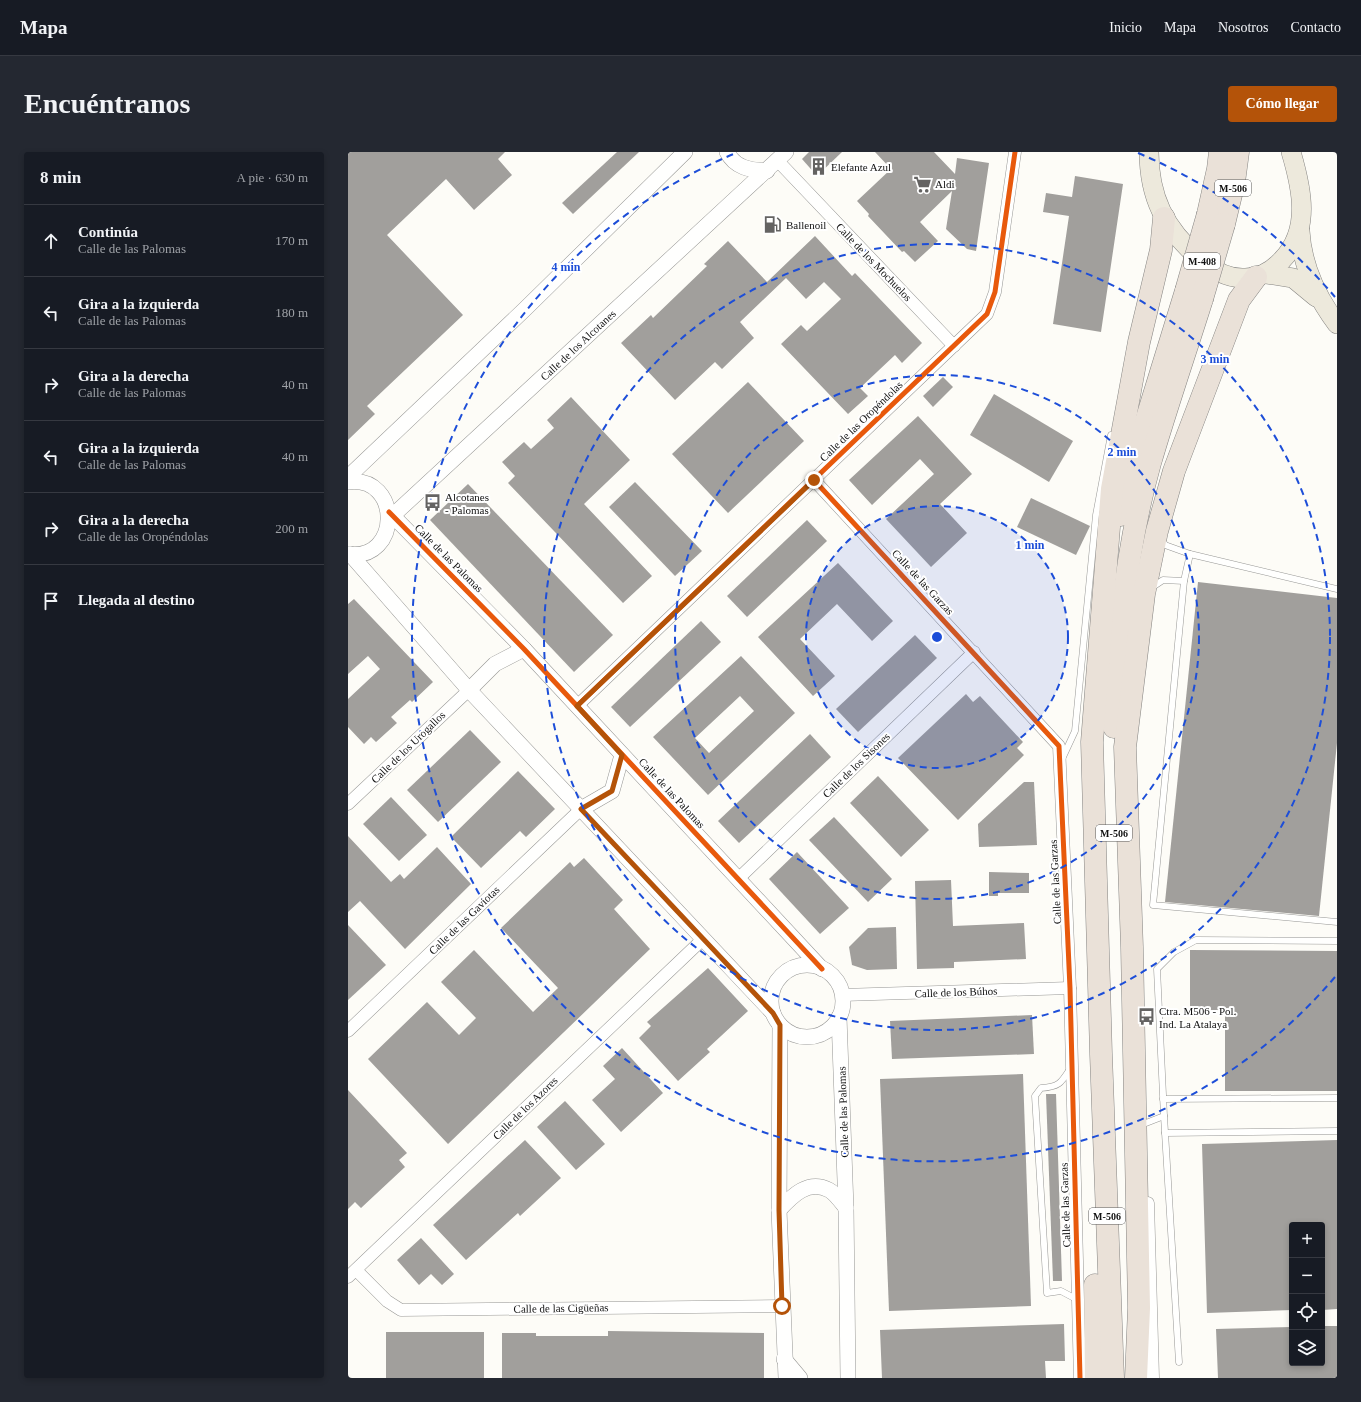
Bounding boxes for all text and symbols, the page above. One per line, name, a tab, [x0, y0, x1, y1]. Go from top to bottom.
text: Mapa	[20, 17, 68, 38]
text: Inicio	[1109, 20, 1142, 35]
text: Mapa	[1164, 20, 1196, 35]
text: Nosotros	[1218, 20, 1268, 35]
text: Contacto	[1290, 20, 1341, 35]
button: Cómo llegar	[1228, 86, 1337, 122]
text: Encuéntranos	[24, 88, 190, 119]
building icon: Elefante Azul	[808, 157, 828, 177]
place label: Elefante Azul	[831, 161, 891, 173]
text: 8 min	[40, 168, 81, 187]
text: A pie · 630 m	[237, 170, 308, 185]
supermarket icon: Aldi	[912, 174, 932, 194]
place label: Aldi	[935, 178, 955, 190]
road number: M-506	[1215, 180, 1251, 196]
fuel station icon: Ballenoil	[763, 215, 783, 235]
place label: Ballenoil	[786, 219, 826, 231]
street label: Calle de los Mochuelos	[834, 221, 914, 303]
text: Continúa	[78, 224, 138, 240]
icon: ahead	[40, 230, 62, 252]
text: 170 m	[275, 233, 308, 248]
text: Calle de las Palomas	[78, 241, 186, 256]
road number: M-408	[1184, 253, 1220, 269]
text: 4 min	[551, 260, 581, 274]
text: Gira a la izquierda	[78, 296, 199, 312]
icon: left	[40, 302, 62, 324]
text: 180 m	[275, 305, 308, 320]
street label: Calle de los Alcotanes	[538, 307, 618, 383]
text: Calle de las Palomas	[78, 313, 186, 328]
text: 3 min	[1200, 352, 1230, 366]
text: Gira a la derecha	[78, 368, 189, 384]
icon: right	[40, 374, 62, 396]
text: 40 m	[282, 377, 308, 392]
street label: Calle de las Oropéndolas	[817, 378, 905, 464]
text: Calle de las Palomas	[78, 385, 186, 400]
text: Gira a la izquierda	[78, 440, 199, 456]
text: 2 min	[1107, 445, 1137, 459]
icon: left	[40, 446, 62, 468]
text: 40 m	[282, 449, 308, 464]
text: Calle de las Palomas	[78, 457, 186, 472]
route end	[805, 471, 823, 489]
place label: Alcotanes - Palomas	[445, 491, 489, 516]
bus stop icon: Alcotanes - Palomas	[422, 493, 442, 513]
text: Gira a la derecha	[78, 512, 189, 528]
icon: right	[40, 518, 62, 540]
text: 200 m	[275, 521, 308, 536]
street label: Calle de las Palomas	[412, 521, 486, 595]
text: Calle de las Oropéndolas	[78, 529, 208, 544]
text: 1 min	[1015, 538, 1045, 552]
street label: Calle de las Garzas	[890, 547, 956, 617]
icon: arrive	[40, 590, 62, 612]
text: Llegada al destino	[78, 592, 195, 608]
centre of rings	[930, 630, 944, 644]
street label: Calle de los Urogallos	[369, 709, 447, 785]
street label: Calle de los Sisones	[820, 730, 892, 800]
street label: Calle de las Palomas	[636, 756, 708, 830]
road number: M-506	[1096, 825, 1132, 841]
street label: Calle de las Garzas	[1047, 839, 1063, 925]
street label: Calle de las Gaviotas	[426, 883, 502, 957]
street label: Calle de los Búhos	[914, 985, 998, 999]
place label: Ctra. M506 - Pol. Ind. La Atalaya	[1159, 1005, 1237, 1030]
bus stop icon: Ctra. M506 - Pol. Ind. La Atalaya	[1136, 1007, 1156, 1027]
street label: Calle de las Palomas	[835, 1066, 851, 1158]
street label: Calle de los Azores	[490, 1074, 560, 1142]
street label: Calle de las Garzas	[1058, 1163, 1072, 1247]
road number: M-506	[1089, 1208, 1125, 1224]
map controls	[1289, 1222, 1325, 1366]
button: +	[1289, 1222, 1325, 1258]
button: −	[1289, 1258, 1325, 1294]
button: locate	[1289, 1294, 1325, 1330]
route start	[773, 1297, 791, 1315]
street label: Calle de las Cigüeñas	[513, 1301, 609, 1315]
button: layers	[1289, 1330, 1325, 1366]

